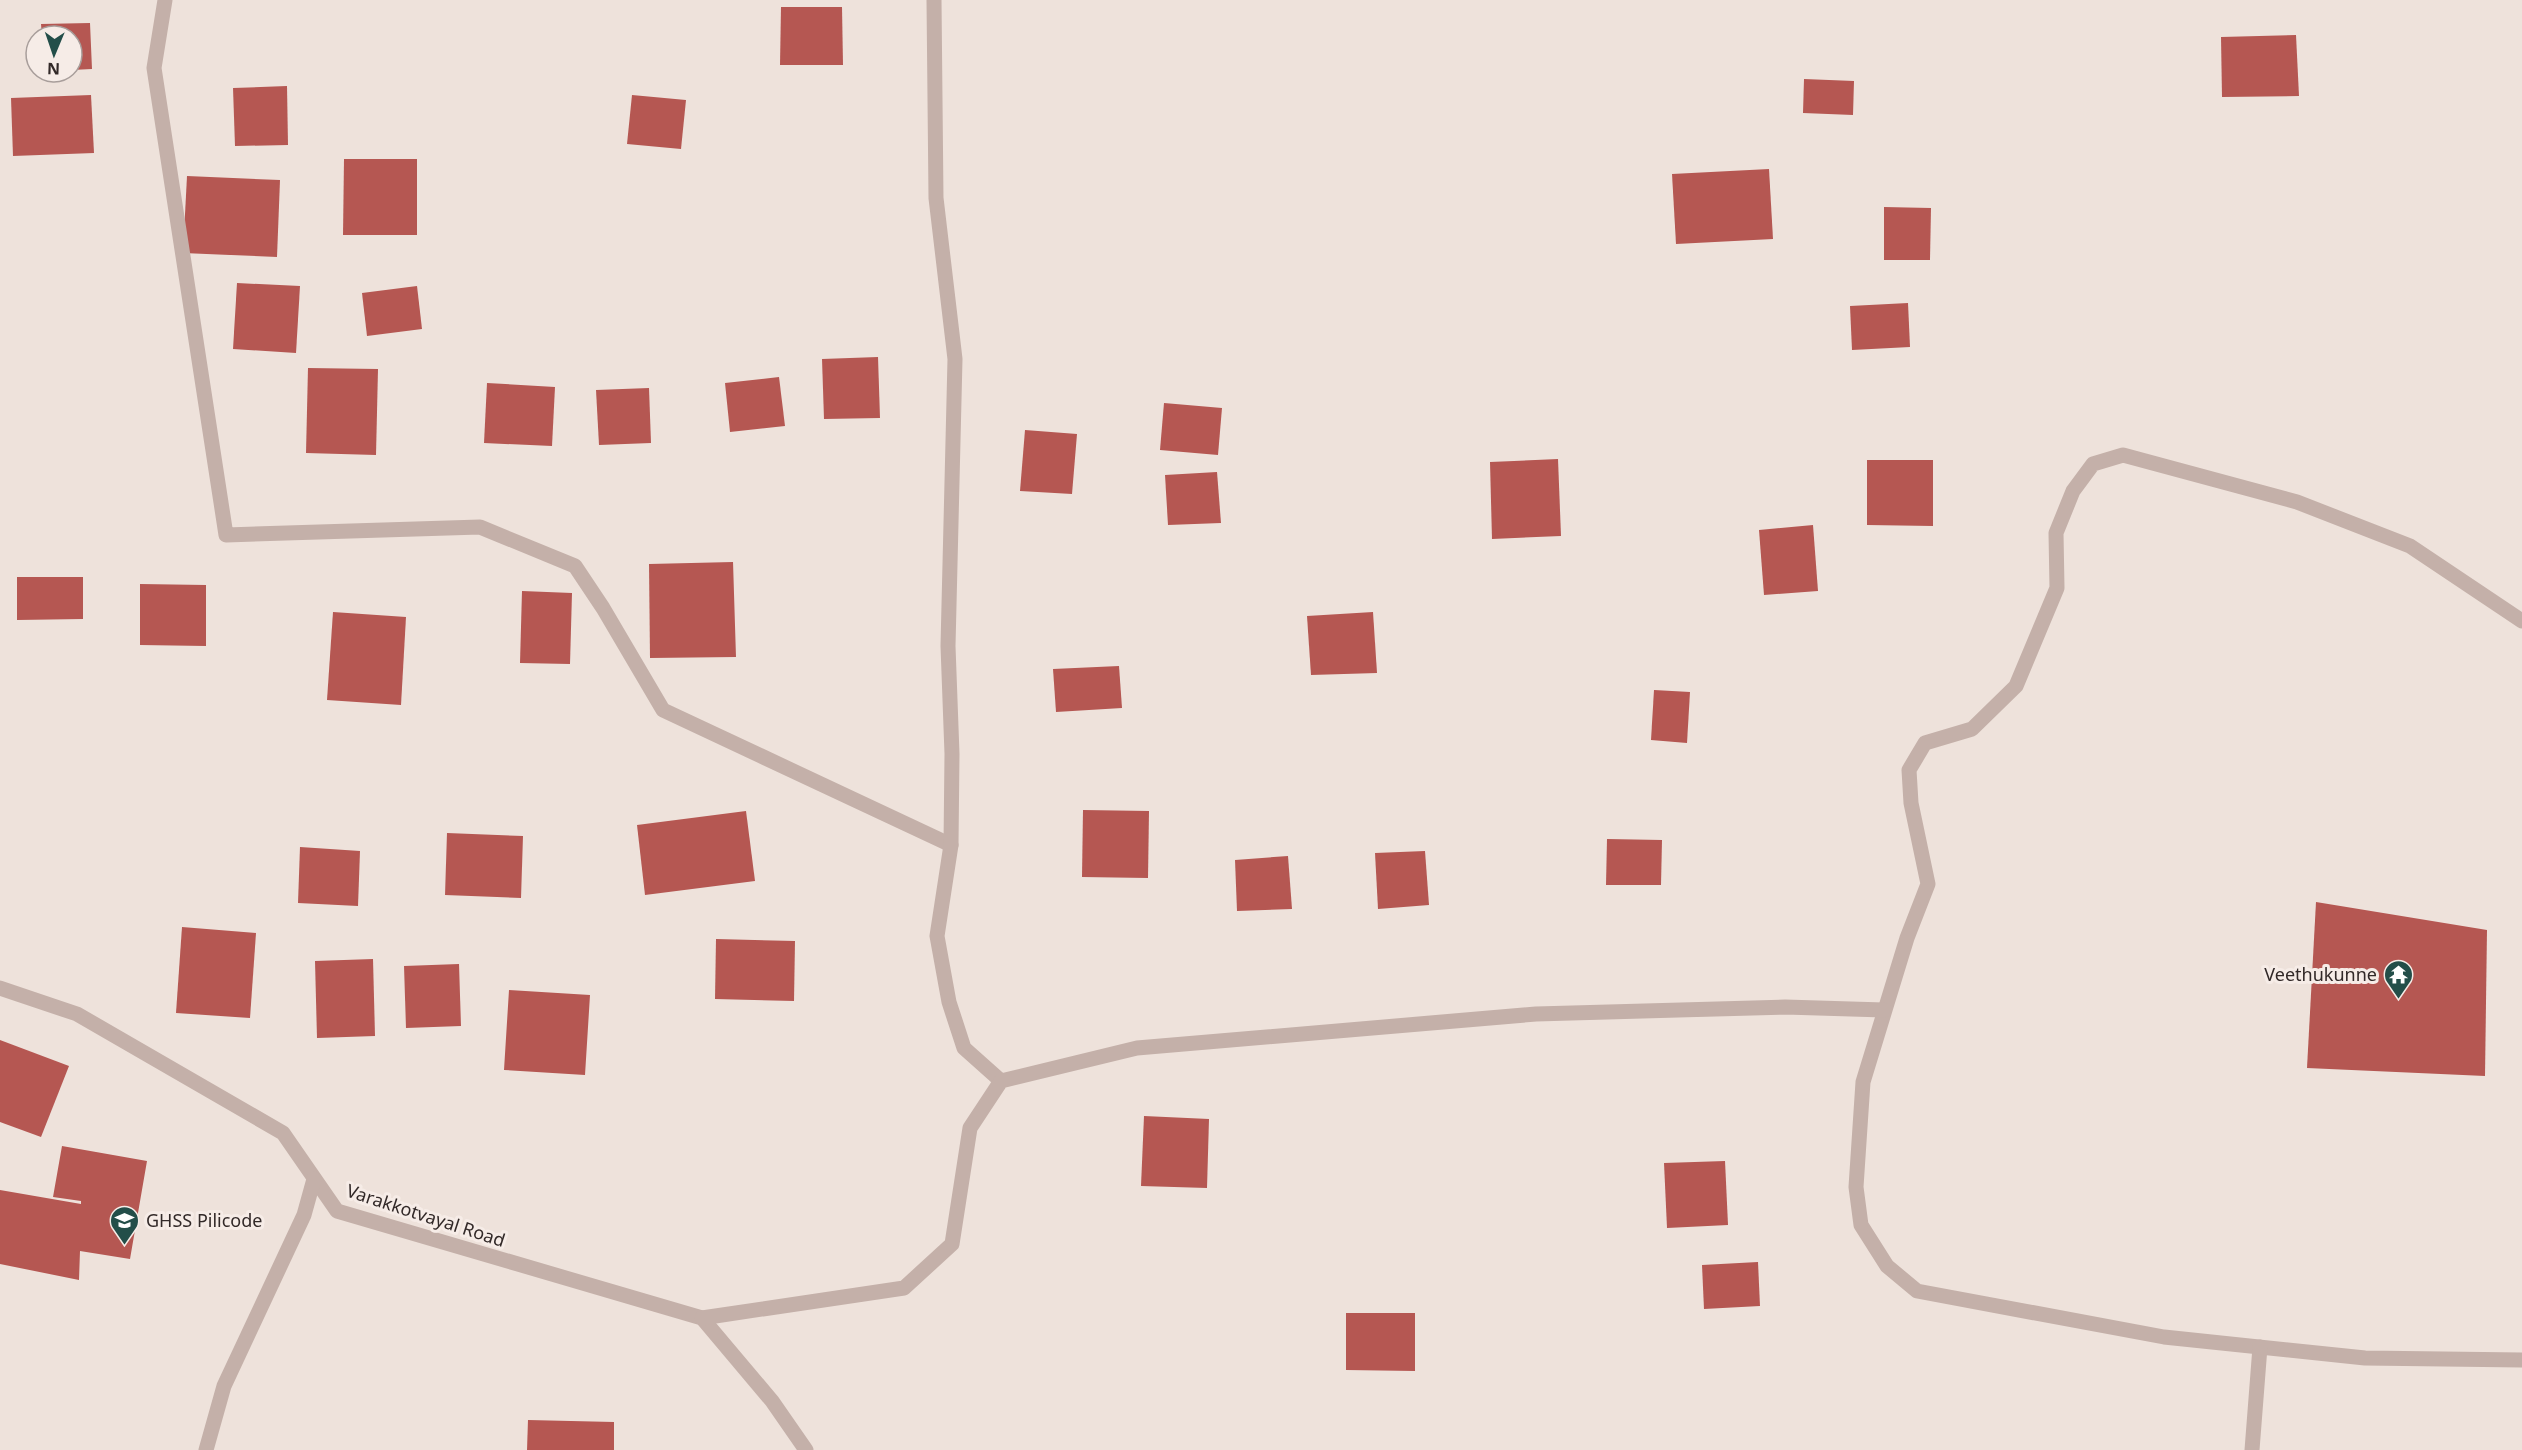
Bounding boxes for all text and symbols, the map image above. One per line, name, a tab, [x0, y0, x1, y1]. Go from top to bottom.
north arrow	[24, 24, 84, 84]
text: N	[47, 58, 60, 80]
temple icon: Veethukunne	[2382, 958, 2414, 1000]
place label: Veethukunne	[2264, 962, 2377, 986]
street label: Varakkotvayal Road	[344, 1178, 508, 1252]
school or university icon: GHSS Pilicode	[109, 1204, 141, 1246]
place label: GHSS Pilicode	[146, 1208, 262, 1232]

